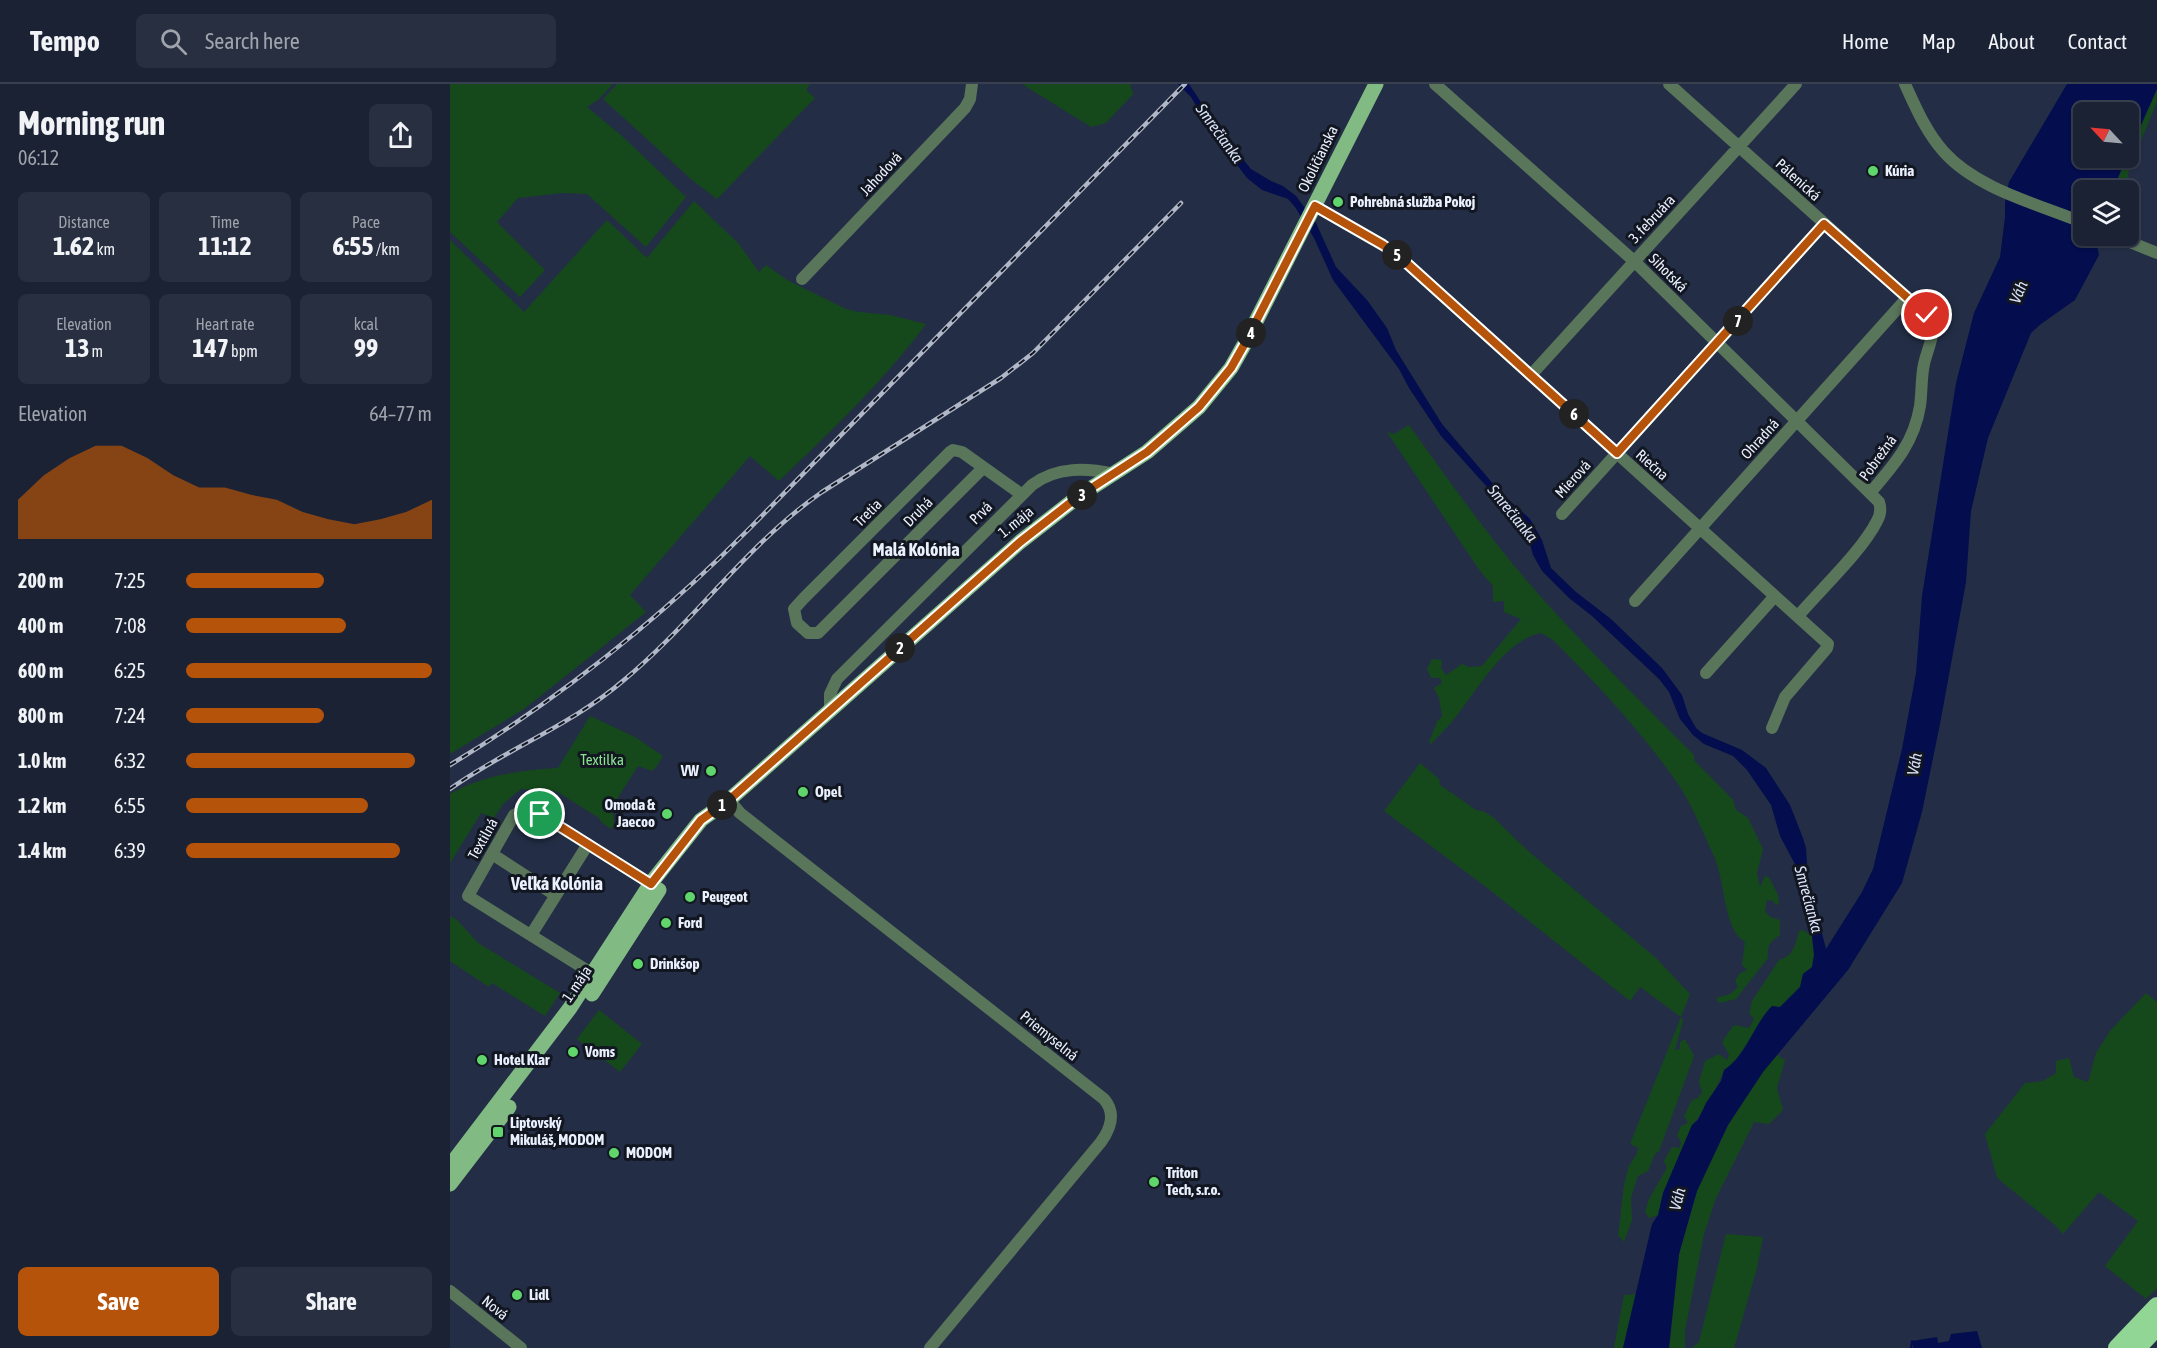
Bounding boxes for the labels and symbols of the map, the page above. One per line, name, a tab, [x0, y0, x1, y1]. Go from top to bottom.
water label: Smrečianka	[1192, 99, 1248, 166]
north arrow	[2073, 102, 2139, 168]
street label: Okoličianska	[1294, 123, 1341, 195]
street label: Jahodová	[856, 148, 905, 199]
street label: Pálenická	[1772, 155, 1824, 204]
place label: Kúria	[1885, 162, 1914, 179]
marker: Kúria	[1866, 164, 1880, 178]
street label: 3. februára	[1625, 191, 1678, 246]
place label: Pohrebná služba Pokoj	[1350, 193, 1475, 210]
marker: Pohrebná služba Pokoj	[1331, 195, 1345, 209]
pin: 5	[1382, 240, 1412, 270]
street label: Sihotská	[1646, 250, 1691, 295]
water label: Váh	[2005, 278, 2031, 306]
pin	[1901, 289, 1952, 340]
pin: 7	[1723, 306, 1753, 336]
pin: 4	[1236, 318, 1266, 348]
pin: 6	[1559, 399, 1589, 429]
street label: Ohradná	[1737, 415, 1782, 462]
street label: Pobrežná	[1855, 432, 1900, 484]
street label: Riečna	[1633, 446, 1672, 483]
street label: Mierová	[1551, 456, 1594, 501]
pin: 3	[1067, 480, 1097, 510]
water label: Smrečianka	[1484, 480, 1542, 546]
street label: Druhá	[899, 493, 936, 530]
street label: Tretia	[850, 495, 885, 530]
street label: Prvá	[966, 498, 995, 527]
street label: 1. mája	[995, 502, 1037, 541]
district label: Malá Kolónia	[872, 539, 960, 560]
pin: 2	[885, 633, 915, 663]
park label: Textilka	[580, 751, 624, 768]
water label: Váh	[1903, 751, 1925, 777]
place label: VW	[680, 762, 699, 779]
marker: VW	[704, 764, 718, 778]
place label: Opel	[815, 783, 843, 800]
marker: Opel	[796, 785, 810, 799]
pin	[514, 788, 565, 839]
pin: 1	[707, 790, 737, 820]
place label: Omoda & Jaecoo	[604, 796, 655, 830]
marker: Omoda & Jaecoo	[660, 807, 674, 821]
street label: Textilná	[464, 815, 501, 862]
water label: Smrečianka	[1791, 863, 1827, 935]
district label: Veľká Kolónia	[510, 873, 603, 894]
place label: Peugeot	[702, 888, 748, 905]
marker: Peugeot	[683, 890, 697, 904]
place label: Ford	[678, 914, 702, 931]
marker: Ford	[659, 916, 673, 930]
place label: Drinkšop	[650, 955, 700, 972]
marker: Drinkšop	[631, 957, 645, 971]
street label: 1. mája	[558, 962, 595, 1005]
street label: Priemyselná	[1017, 1007, 1082, 1064]
place label: Voms	[584, 1043, 616, 1060]
marker: Voms	[566, 1045, 580, 1059]
place label: Hotel Klar	[494, 1051, 550, 1068]
marker: Hotel Klar	[475, 1053, 489, 1067]
place label: Liptovský Mikuláš, MODOM	[510, 1114, 604, 1148]
marker: Liptovský Mikuláš, MODOM	[491, 1125, 505, 1139]
place label: MODOM	[626, 1144, 672, 1161]
marker: MODOM	[607, 1146, 621, 1160]
place label: Triton Tech, s.r.o.	[1166, 1164, 1220, 1198]
marker: Triton Tech, s.r.o.	[1147, 1175, 1161, 1189]
water label: Váh	[1666, 1186, 1689, 1212]
place label: Lidl	[529, 1286, 550, 1303]
marker: Lidl	[510, 1288, 524, 1302]
street label: Nová	[479, 1292, 512, 1323]

